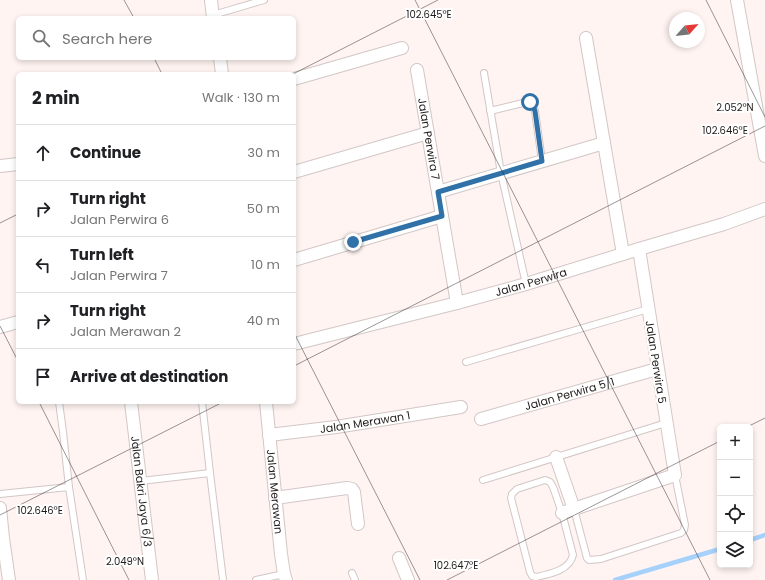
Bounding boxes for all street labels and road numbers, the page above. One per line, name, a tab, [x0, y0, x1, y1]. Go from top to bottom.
street label: Jalan Perwira 7	[414, 97, 444, 181]
street label: Jalan Perwira	[493, 264, 569, 300]
street label: Jalan Perwira 5	[642, 319, 670, 405]
street label: Jalan Perwira 5/1	[523, 374, 616, 414]
street label: Jalan Merawan 1	[319, 407, 411, 437]
street label: Jalan Bakri Jaya 6/3	[127, 435, 156, 548]
street label: Jalan Merawan	[263, 449, 287, 535]

